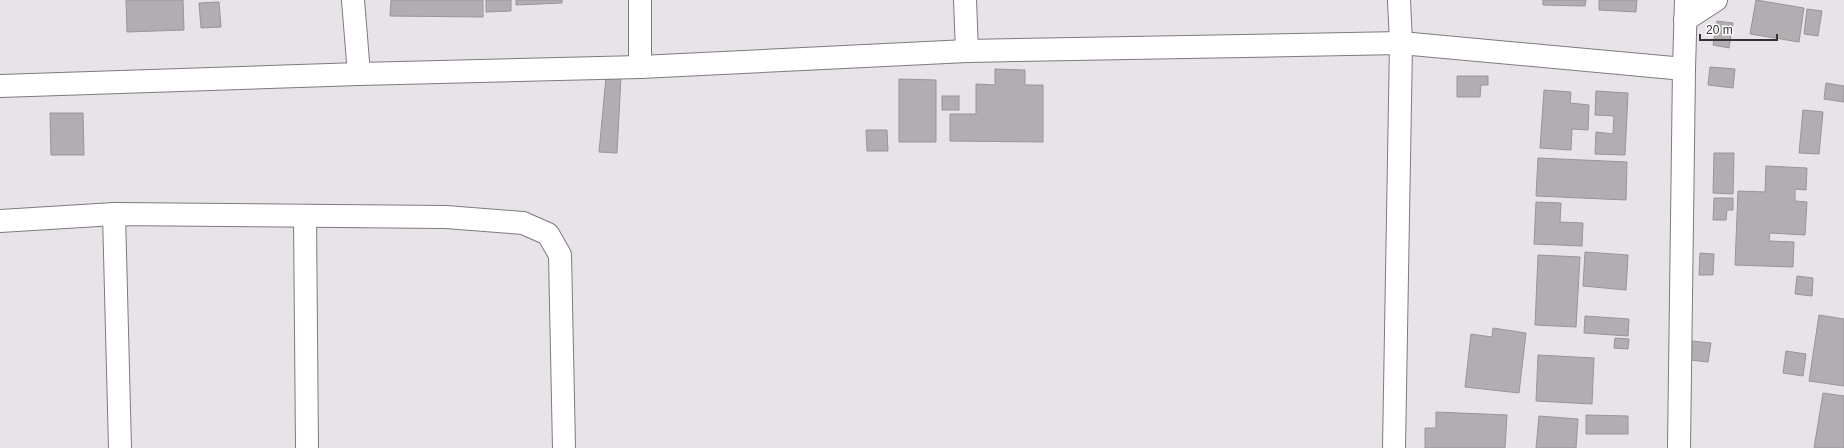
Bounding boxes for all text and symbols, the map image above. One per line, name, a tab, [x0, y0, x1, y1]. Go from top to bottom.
scale bar	[1700, 16, 1777, 42]
text: 20 m	[1706, 23, 1733, 37]

